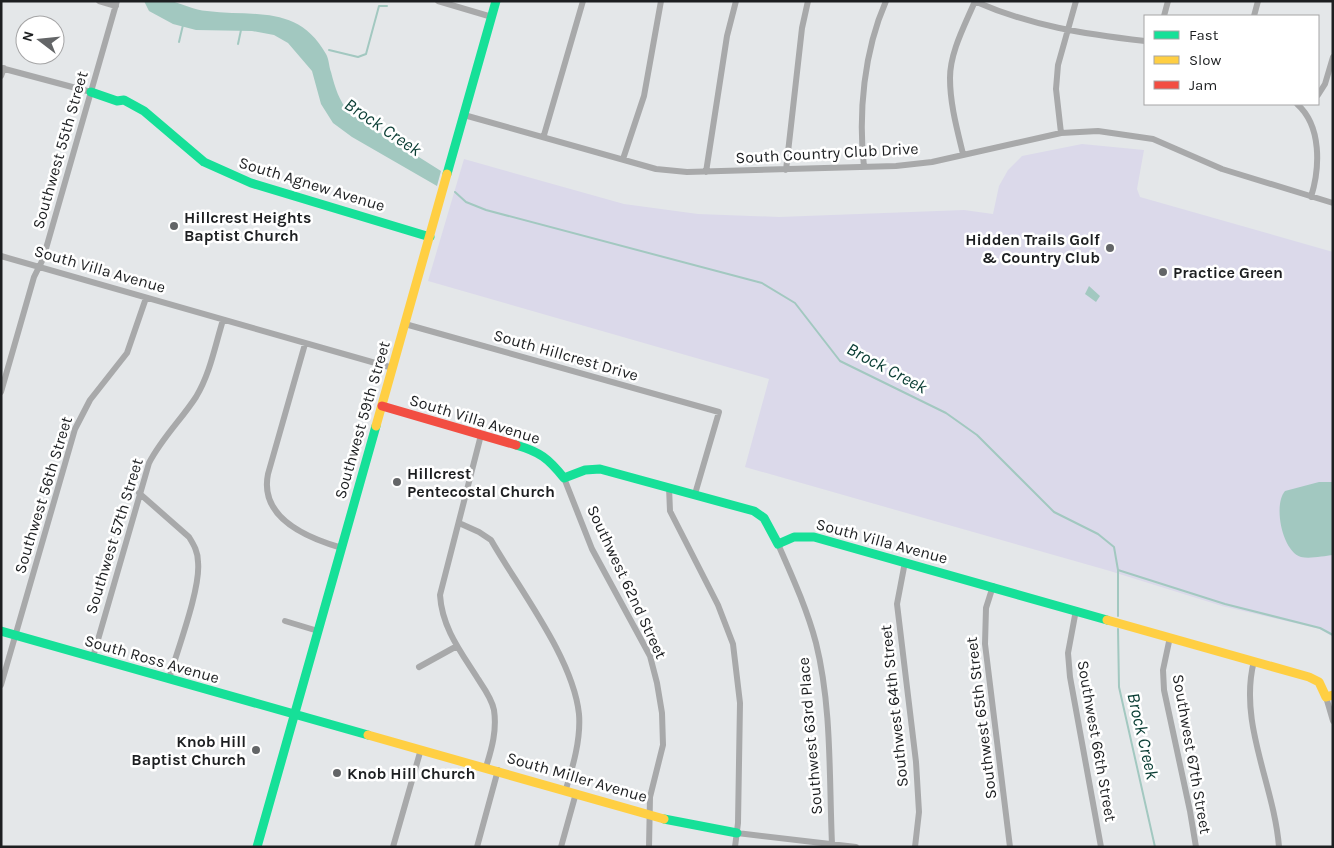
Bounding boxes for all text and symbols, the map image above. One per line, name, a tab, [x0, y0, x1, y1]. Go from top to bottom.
north arrow	[15, 15, 65, 65]
legend	[1144, 15, 1319, 105]
text: Fast	[1189, 26, 1219, 44]
text: N	[18, 29, 38, 44]
text: Slow	[1189, 51, 1221, 69]
street label: Southwest 55th Street	[28, 69, 92, 231]
text: Jam	[1189, 76, 1217, 94]
water label: Brock Creek	[340, 93, 426, 161]
street label: South Country Club Drive	[735, 139, 919, 167]
street label: South Agnew Avenue	[237, 153, 387, 215]
place label: Hillcrest Heights Baptist Church	[184, 208, 311, 245]
marker: Hillcrest Heights Baptist Church	[168, 220, 180, 232]
place label: Hidden Trails Golf & Country Club	[965, 230, 1100, 267]
street label: South Villa Avenue	[32, 241, 168, 297]
marker: Hidden Trails Golf & Country Club	[1104, 242, 1116, 254]
place label: Practice Green	[1173, 263, 1283, 282]
marker: Practice Green	[1157, 266, 1169, 278]
street label: South Hillcrest Drive	[491, 325, 641, 385]
water label: Brock Creek	[843, 338, 932, 399]
street label: Southwest 59th Street	[330, 339, 394, 501]
street label: South Villa Avenue	[407, 390, 543, 448]
street label: Southwest 56th Street	[10, 414, 76, 576]
street label: Southwest 57th Street	[81, 456, 147, 616]
place label: Hillcrest Pentecostal Church	[407, 464, 555, 501]
marker: Hillcrest Pentecostal Church	[391, 476, 403, 488]
street label: Southwest 62nd Street	[583, 502, 671, 662]
street label: South Villa Avenue	[814, 514, 950, 568]
street label: Southwest 64th Street	[876, 624, 912, 788]
street label: South Ross Avenue	[82, 631, 222, 687]
street label: Southwest 65th Street	[962, 636, 1000, 800]
street label: Southwest 63rd Place	[794, 656, 826, 816]
street label: Southwest 66th Street	[1073, 659, 1121, 823]
street label: Southwest 67th Street	[1169, 673, 1215, 835]
water label: Brock Creek	[1122, 690, 1164, 782]
place label: Knob Hill Baptist Church	[131, 732, 246, 769]
marker: Knob Hill Baptist Church	[250, 744, 262, 756]
street label: South Miller Avenue	[505, 748, 649, 806]
place label: Knob Hill Church	[347, 764, 476, 783]
marker: Knob Hill Church	[331, 767, 343, 779]

